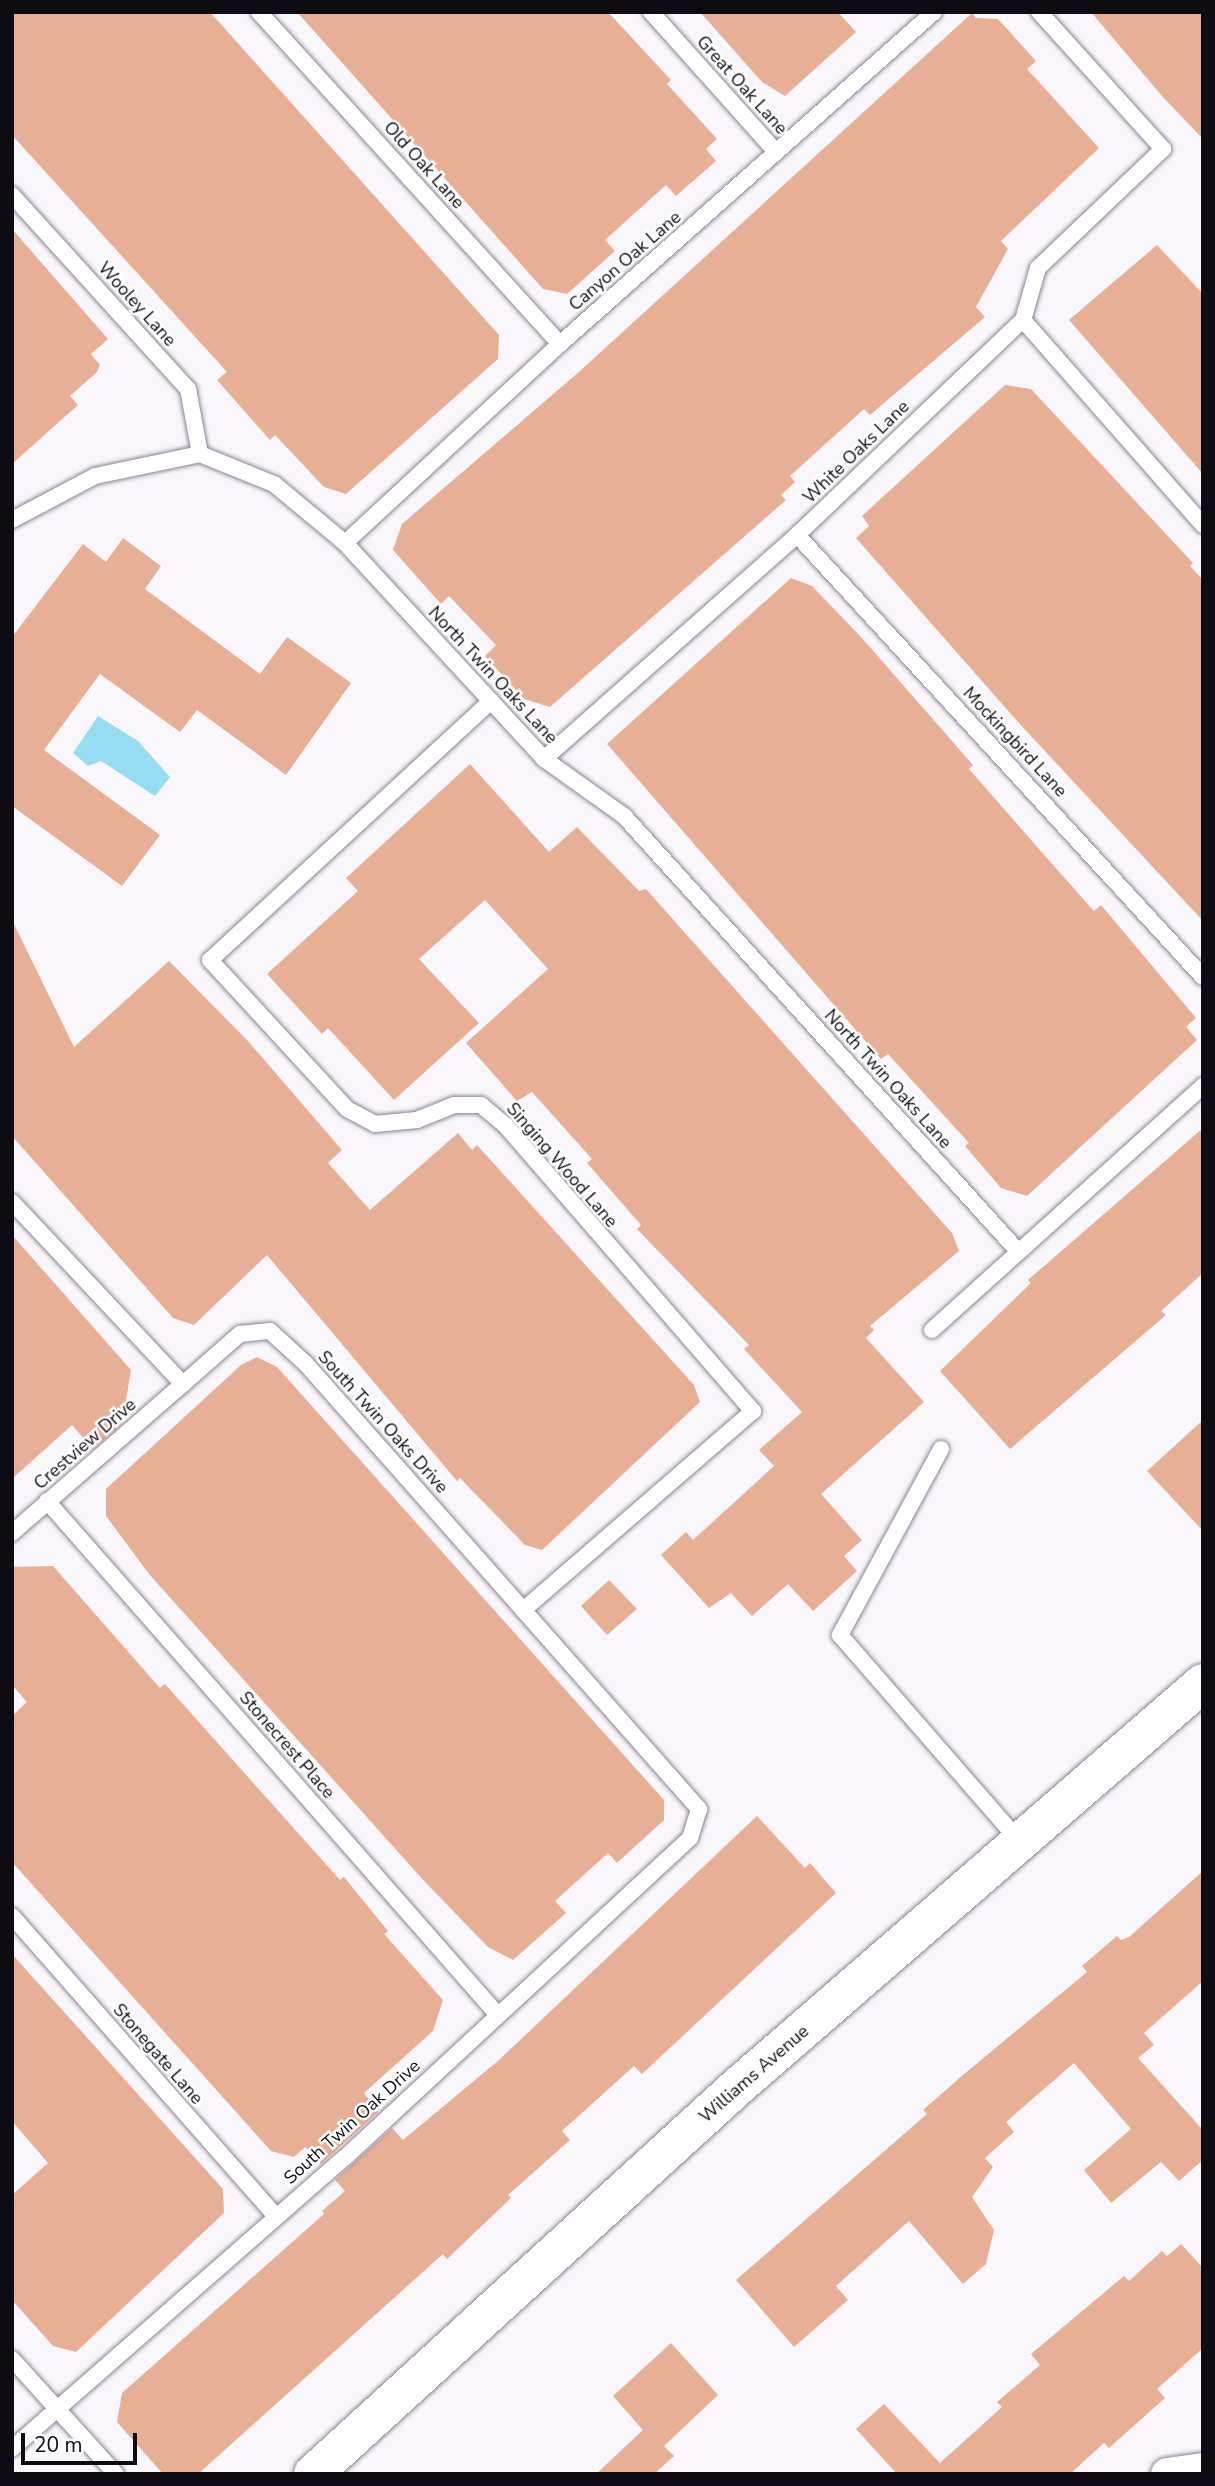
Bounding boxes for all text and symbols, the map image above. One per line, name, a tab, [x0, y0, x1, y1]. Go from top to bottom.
street label: Great Oak Lane	[692, 31, 792, 139]
street label: Old Oak Lane	[379, 117, 469, 213]
street label: Canyon Oak Lane	[564, 206, 686, 316]
street label: Wooley Lane	[93, 257, 181, 351]
street label: White Oaks Lane	[798, 396, 914, 508]
street label: North Twin Oaks Lane	[424, 602, 562, 748]
street label: Mockingbird Lane	[958, 682, 1072, 802]
street label: North Twin Oaks Lane	[820, 1005, 956, 1153]
street label: Singing Wood Lane	[502, 1098, 622, 1232]
street label: South Twin Oaks Drive	[313, 1346, 453, 1498]
street label: Crestview Drive	[29, 1394, 141, 1494]
street label: Stonecrest Place	[235, 1687, 339, 1803]
street label: Stonegate Lane	[108, 1999, 208, 2109]
street label: Williams Avenue	[695, 2020, 813, 2128]
street label: South Twin Oak Drive	[279, 2055, 425, 2189]
scale bar	[24, 2420, 140, 2464]
text: 20 m	[34, 2431, 83, 2459]

